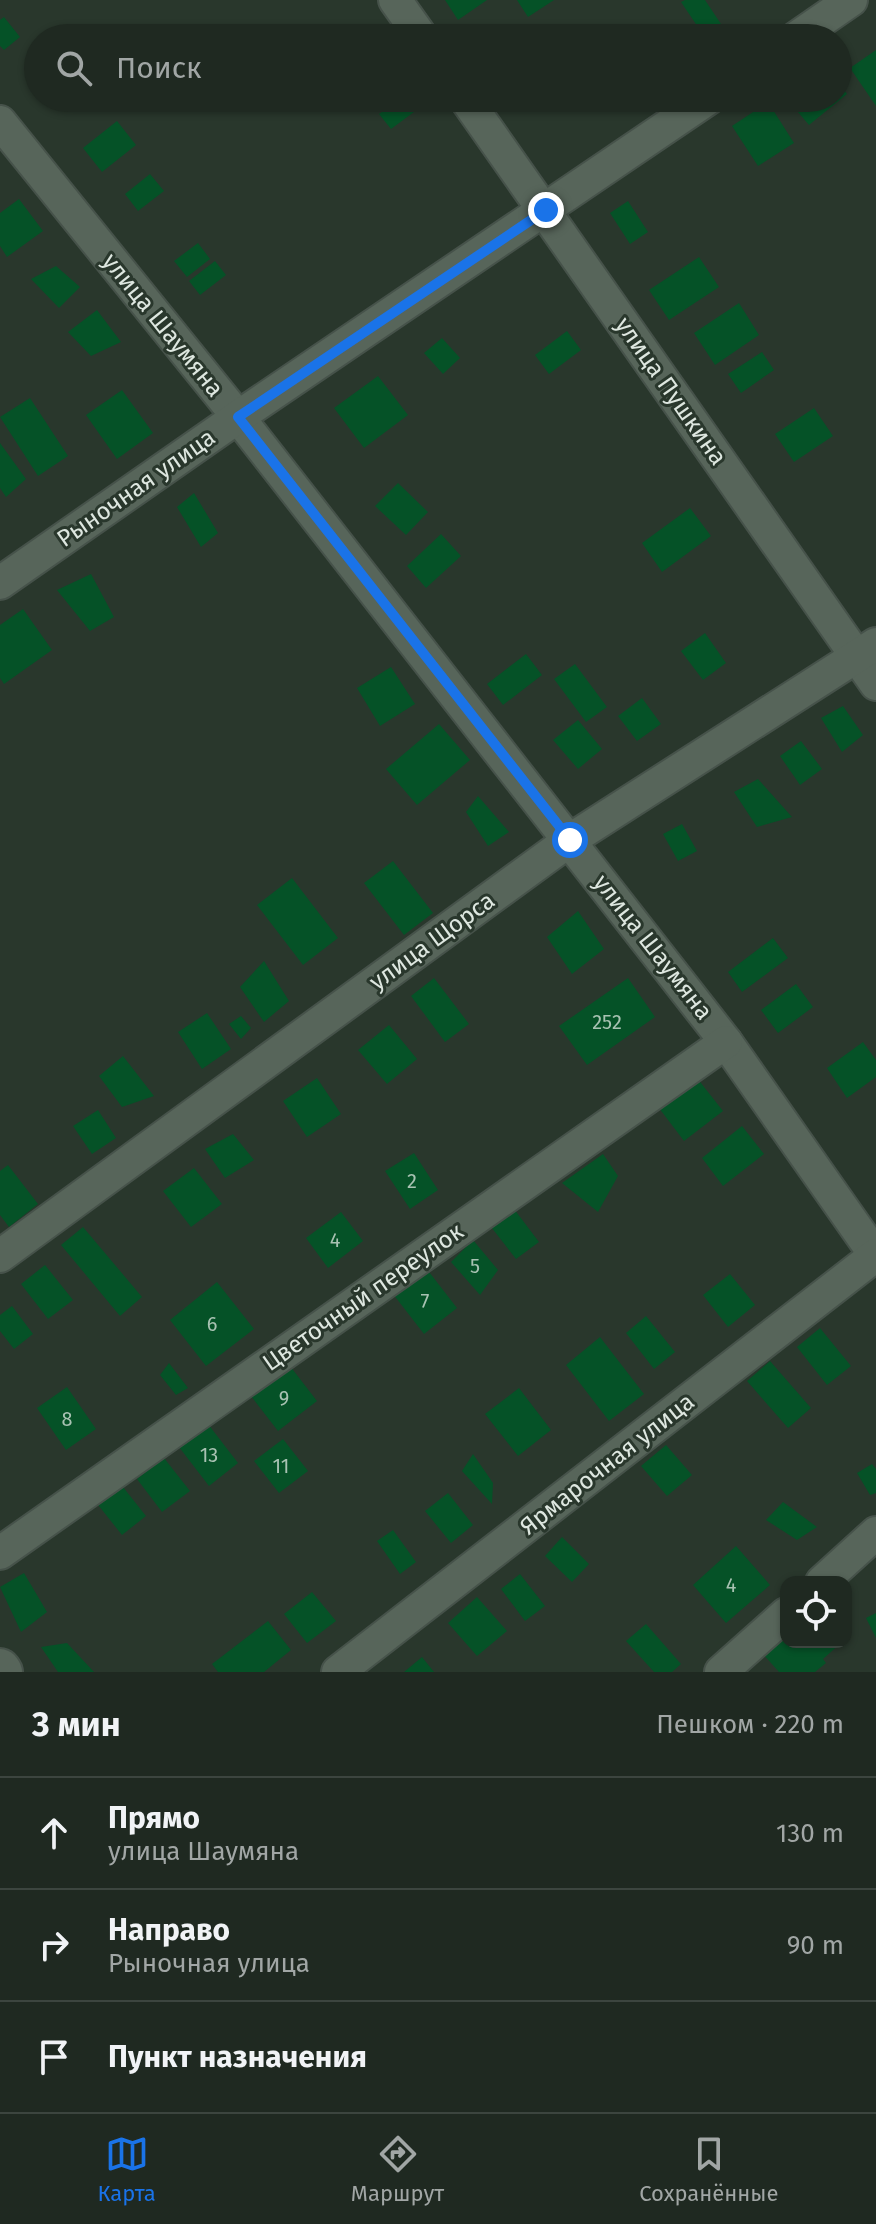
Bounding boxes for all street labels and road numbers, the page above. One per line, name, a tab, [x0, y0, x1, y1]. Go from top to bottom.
street label: улица Шаумяна	[97, 248, 229, 402]
street label: улица Пушкина	[609, 312, 733, 470]
street label: Рыночная улица	[52, 423, 220, 553]
street label: улица Шаумяна	[588, 869, 718, 1025]
street label: улица Щорса	[364, 886, 500, 996]
street label: Цветочный переулок	[257, 1217, 469, 1377]
street label: Ярмарочная улица	[514, 1387, 700, 1541]

